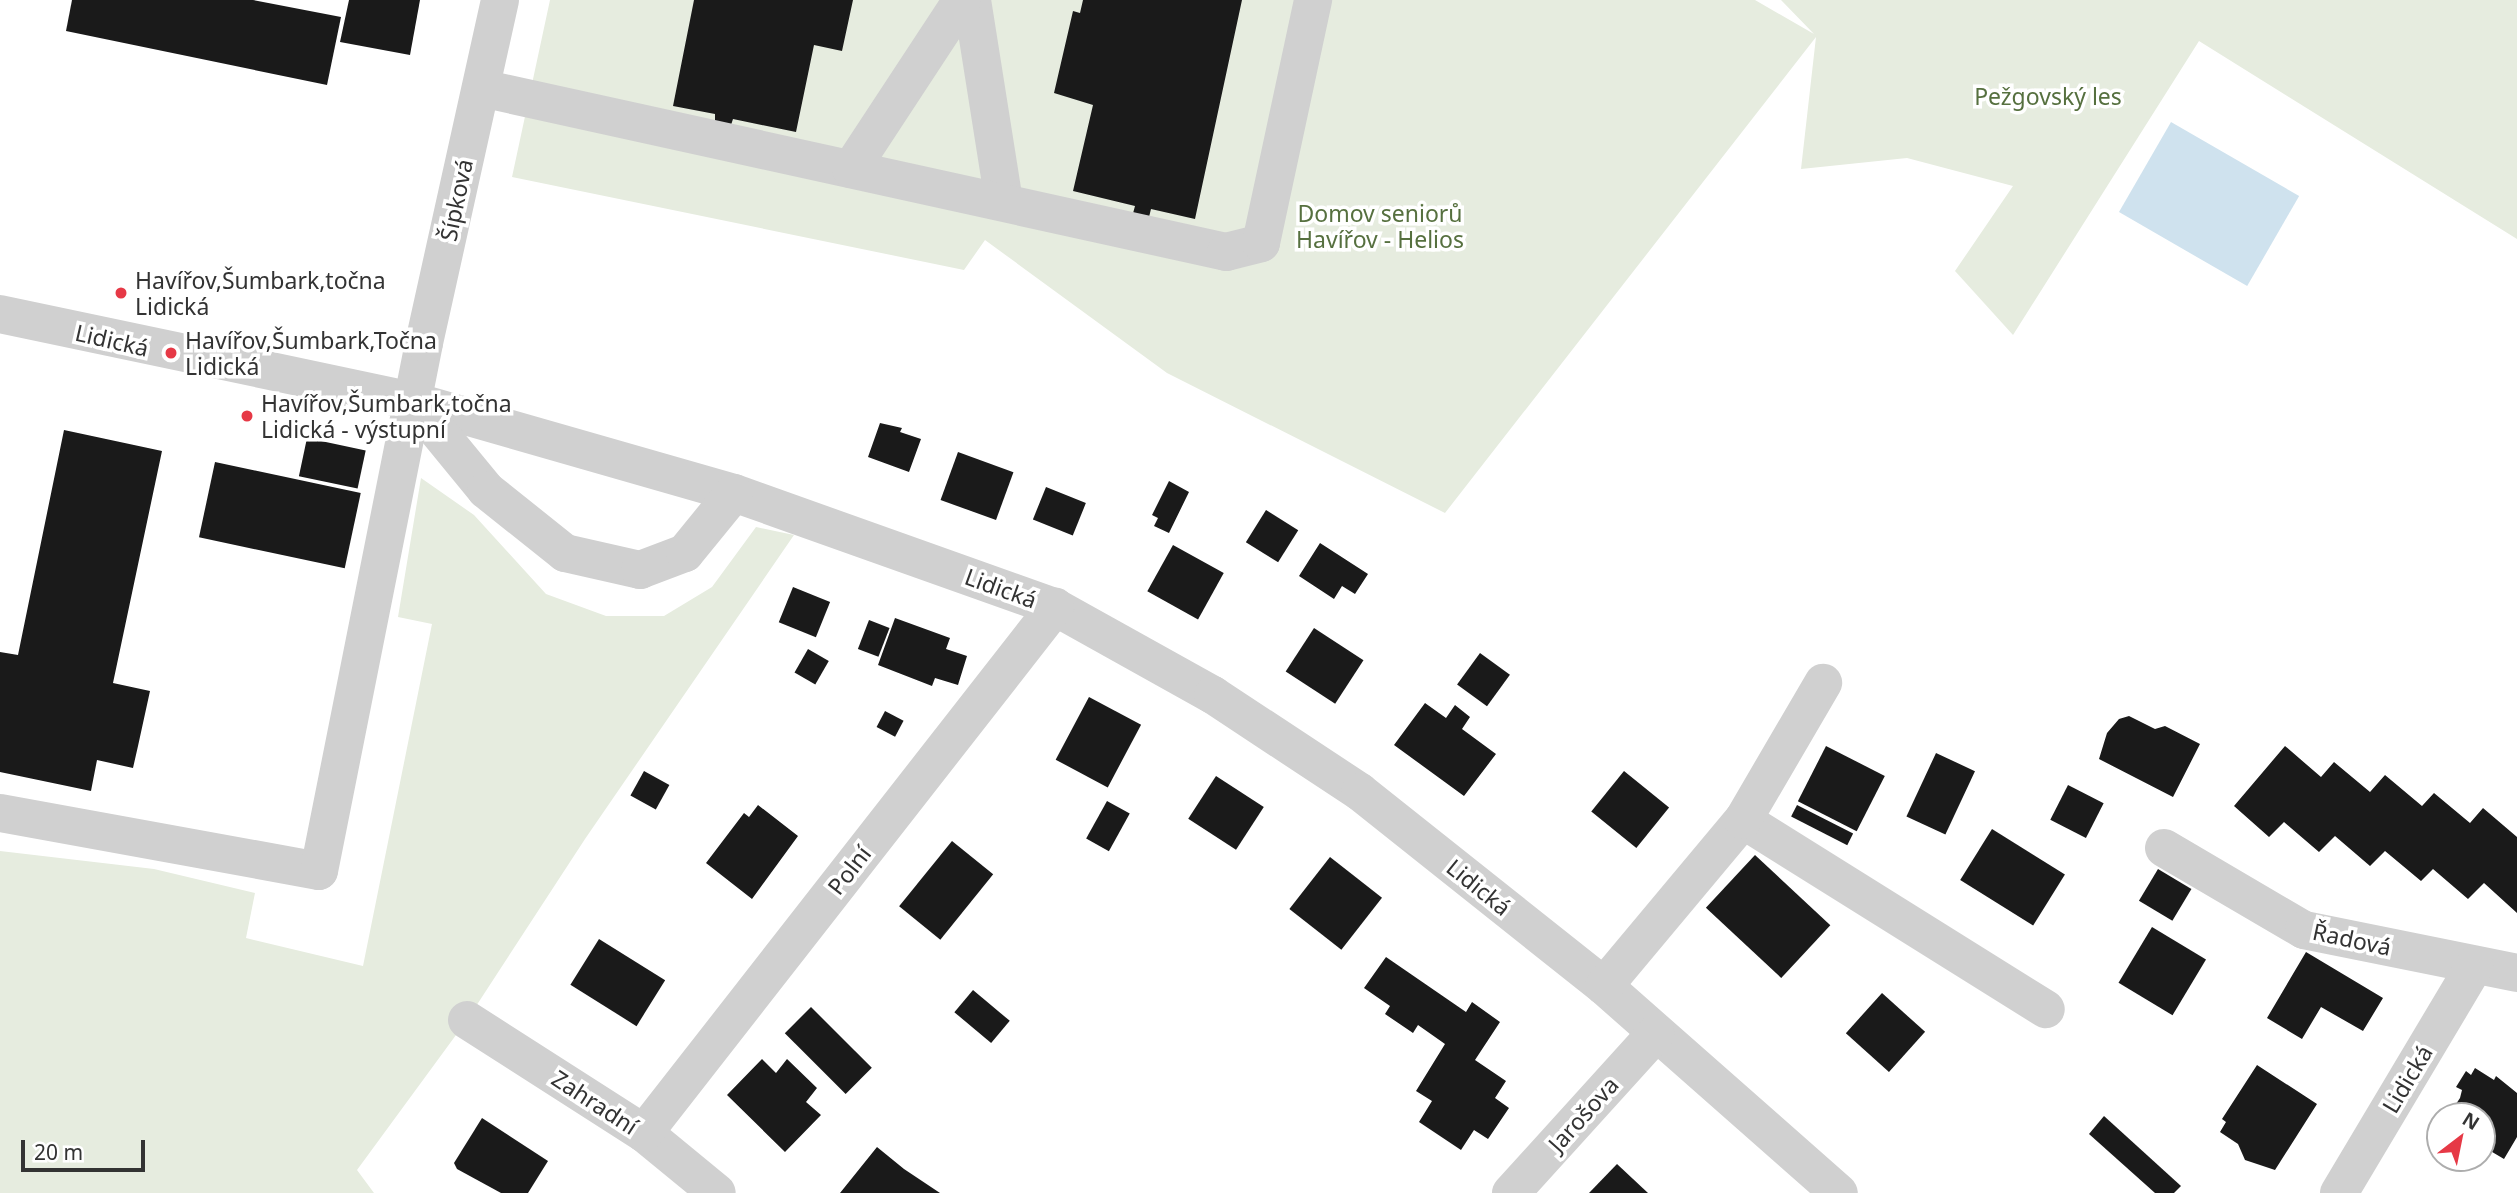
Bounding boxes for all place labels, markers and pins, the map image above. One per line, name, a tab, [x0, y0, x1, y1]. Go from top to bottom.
place label: Havířov,Šumbark,točna Lidická	[135, 266, 386, 320]
marker: Havířov,Šumbark,točna Lidická	[113, 285, 129, 301]
place label: Havířov,Šumbark,Točna Lidická	[185, 326, 437, 380]
marker: Havířov,Šumbark,Točna Lidická	[163, 345, 179, 361]
place label: Havířov,Šumbark,točna Lidická - výstupní	[261, 389, 512, 443]
marker: Havířov,Šumbark,točna Lidická - výstupní	[239, 408, 255, 424]

